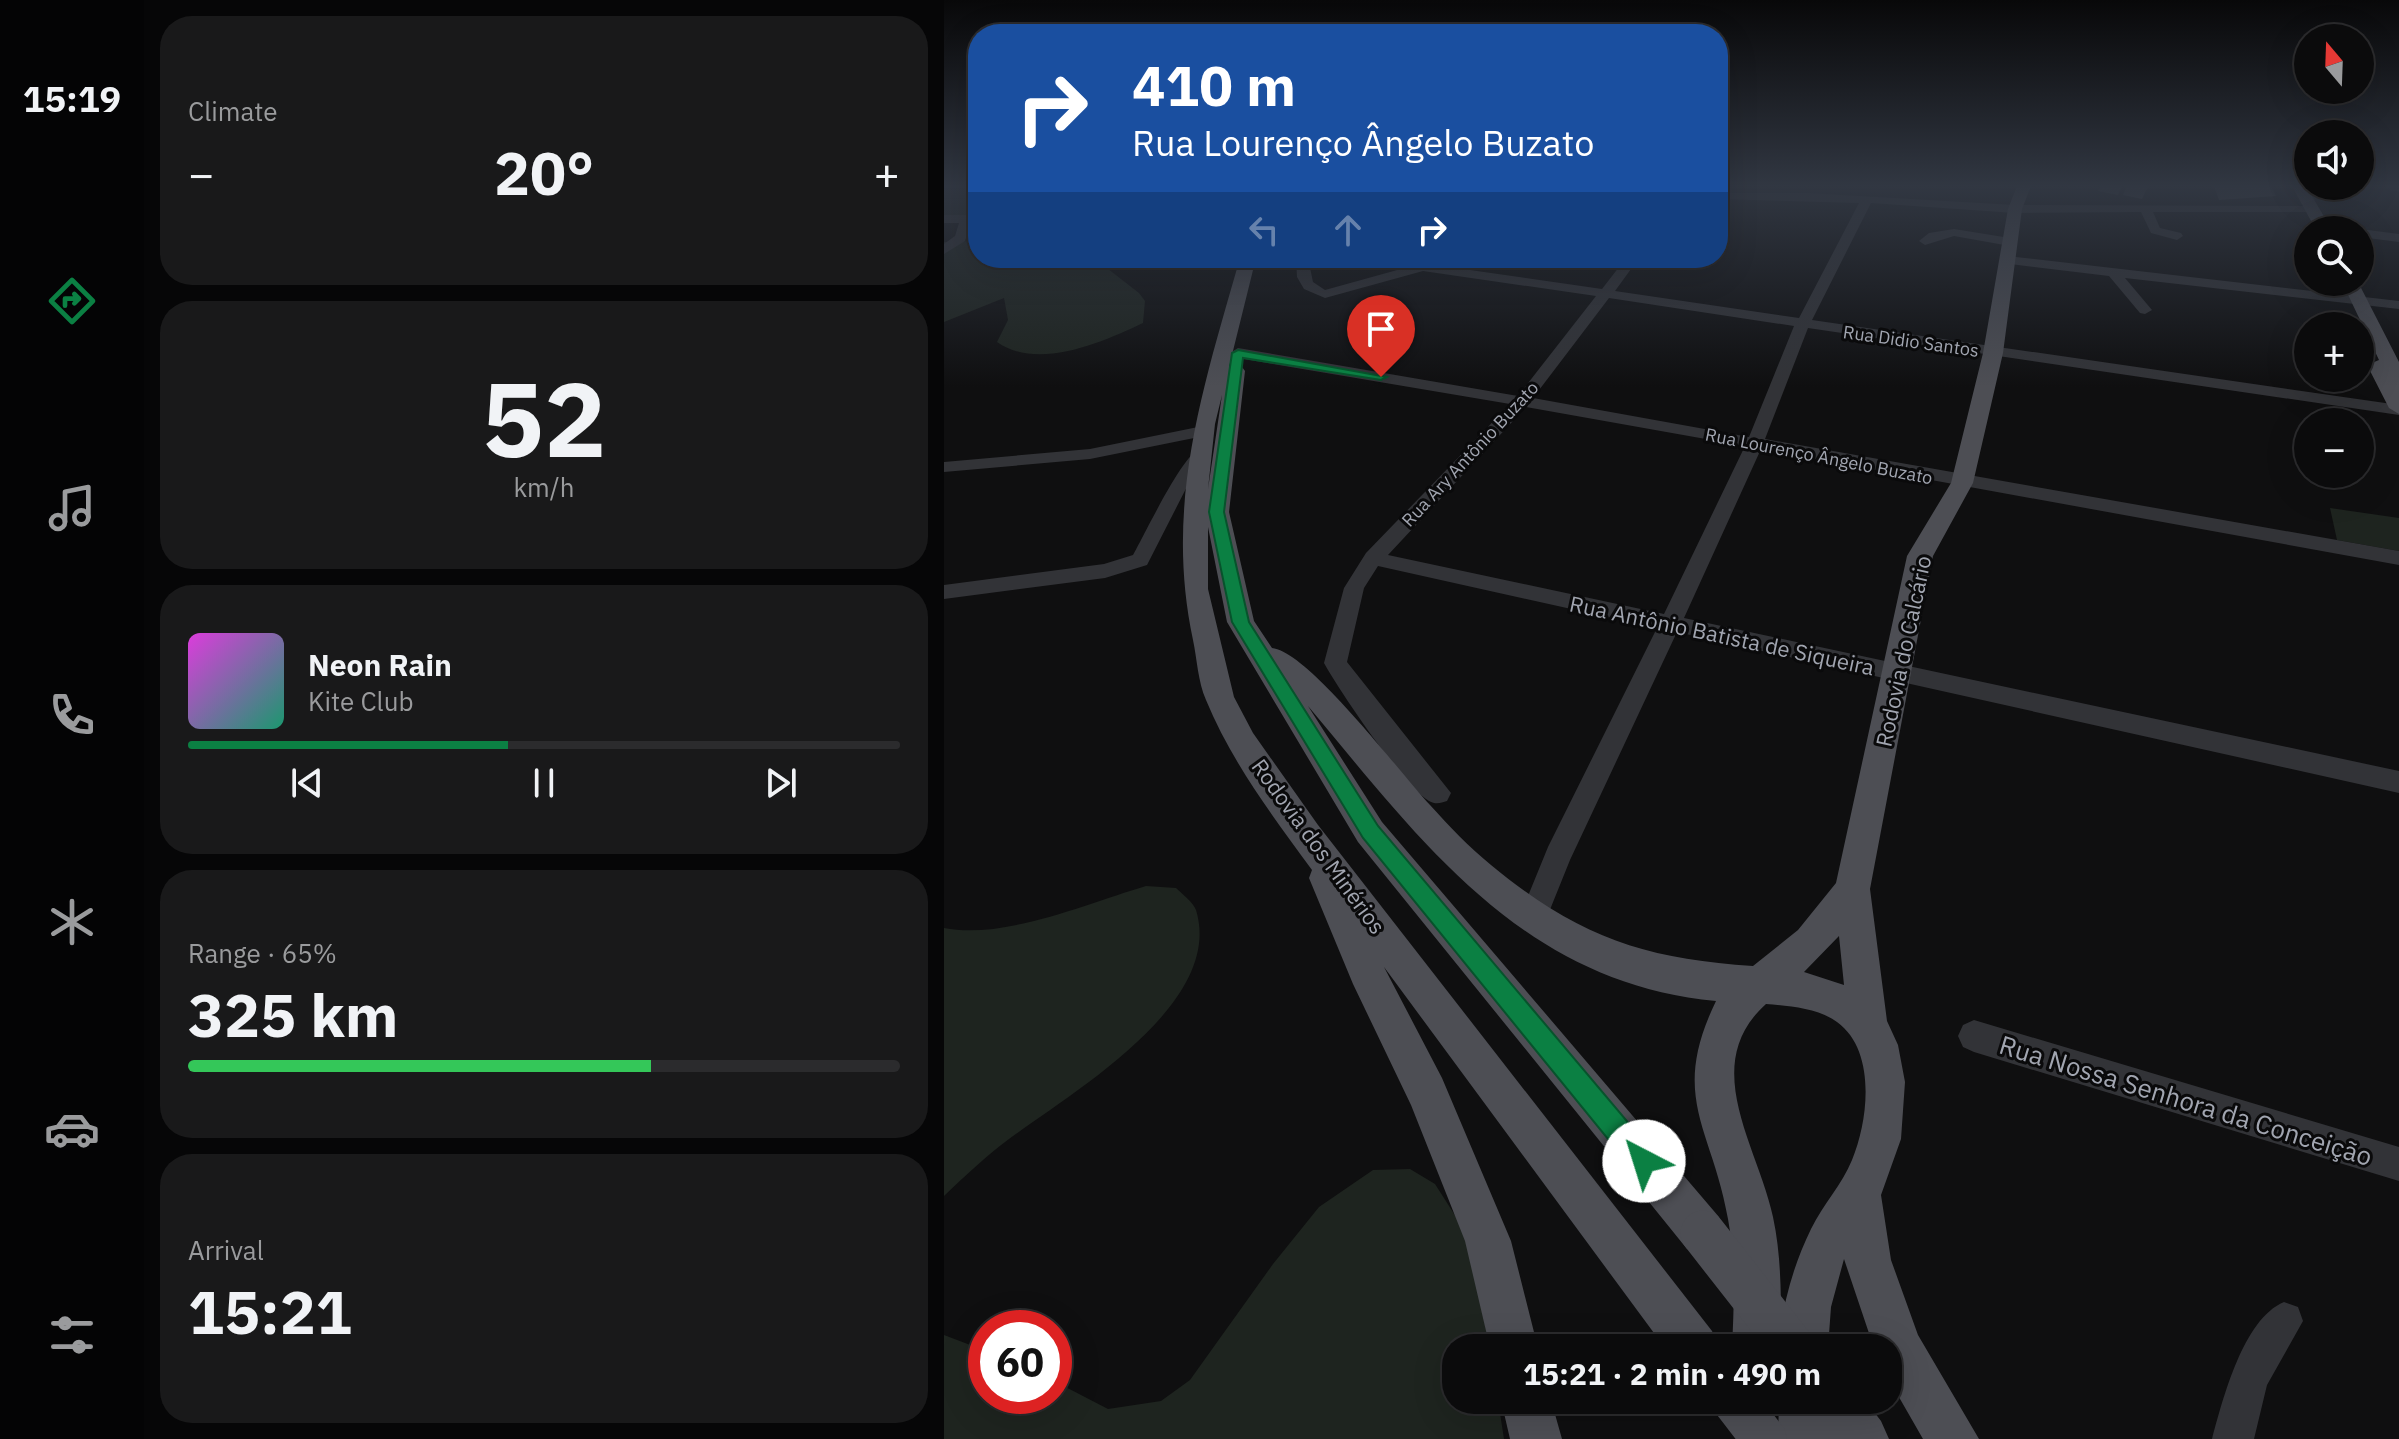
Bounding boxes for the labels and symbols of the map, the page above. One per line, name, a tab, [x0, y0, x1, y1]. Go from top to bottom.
north arrow	[2294, 24, 2374, 104]
pin	[1347, 295, 1415, 377]
street label: Rua Didio Santos	[1842, 320, 1980, 362]
street label: Rua Ary Antônio Buzato	[1397, 376, 1543, 532]
street label: Rua Lourenço Ângelo Buzato	[1703, 423, 1935, 489]
street label: Rodovia do Calcário	[1869, 553, 1937, 749]
street label: Rua Antônio Batista de Siqueira	[1567, 588, 1877, 682]
street label: Rodovia dos Minérios	[1246, 753, 1392, 939]
street label: Rua Nossa Senhora da Conceição	[1995, 1027, 2377, 1173]
position arrow	[1602, 1119, 1686, 1203]
speed limit sign: 60	[968, 1310, 1072, 1414]

